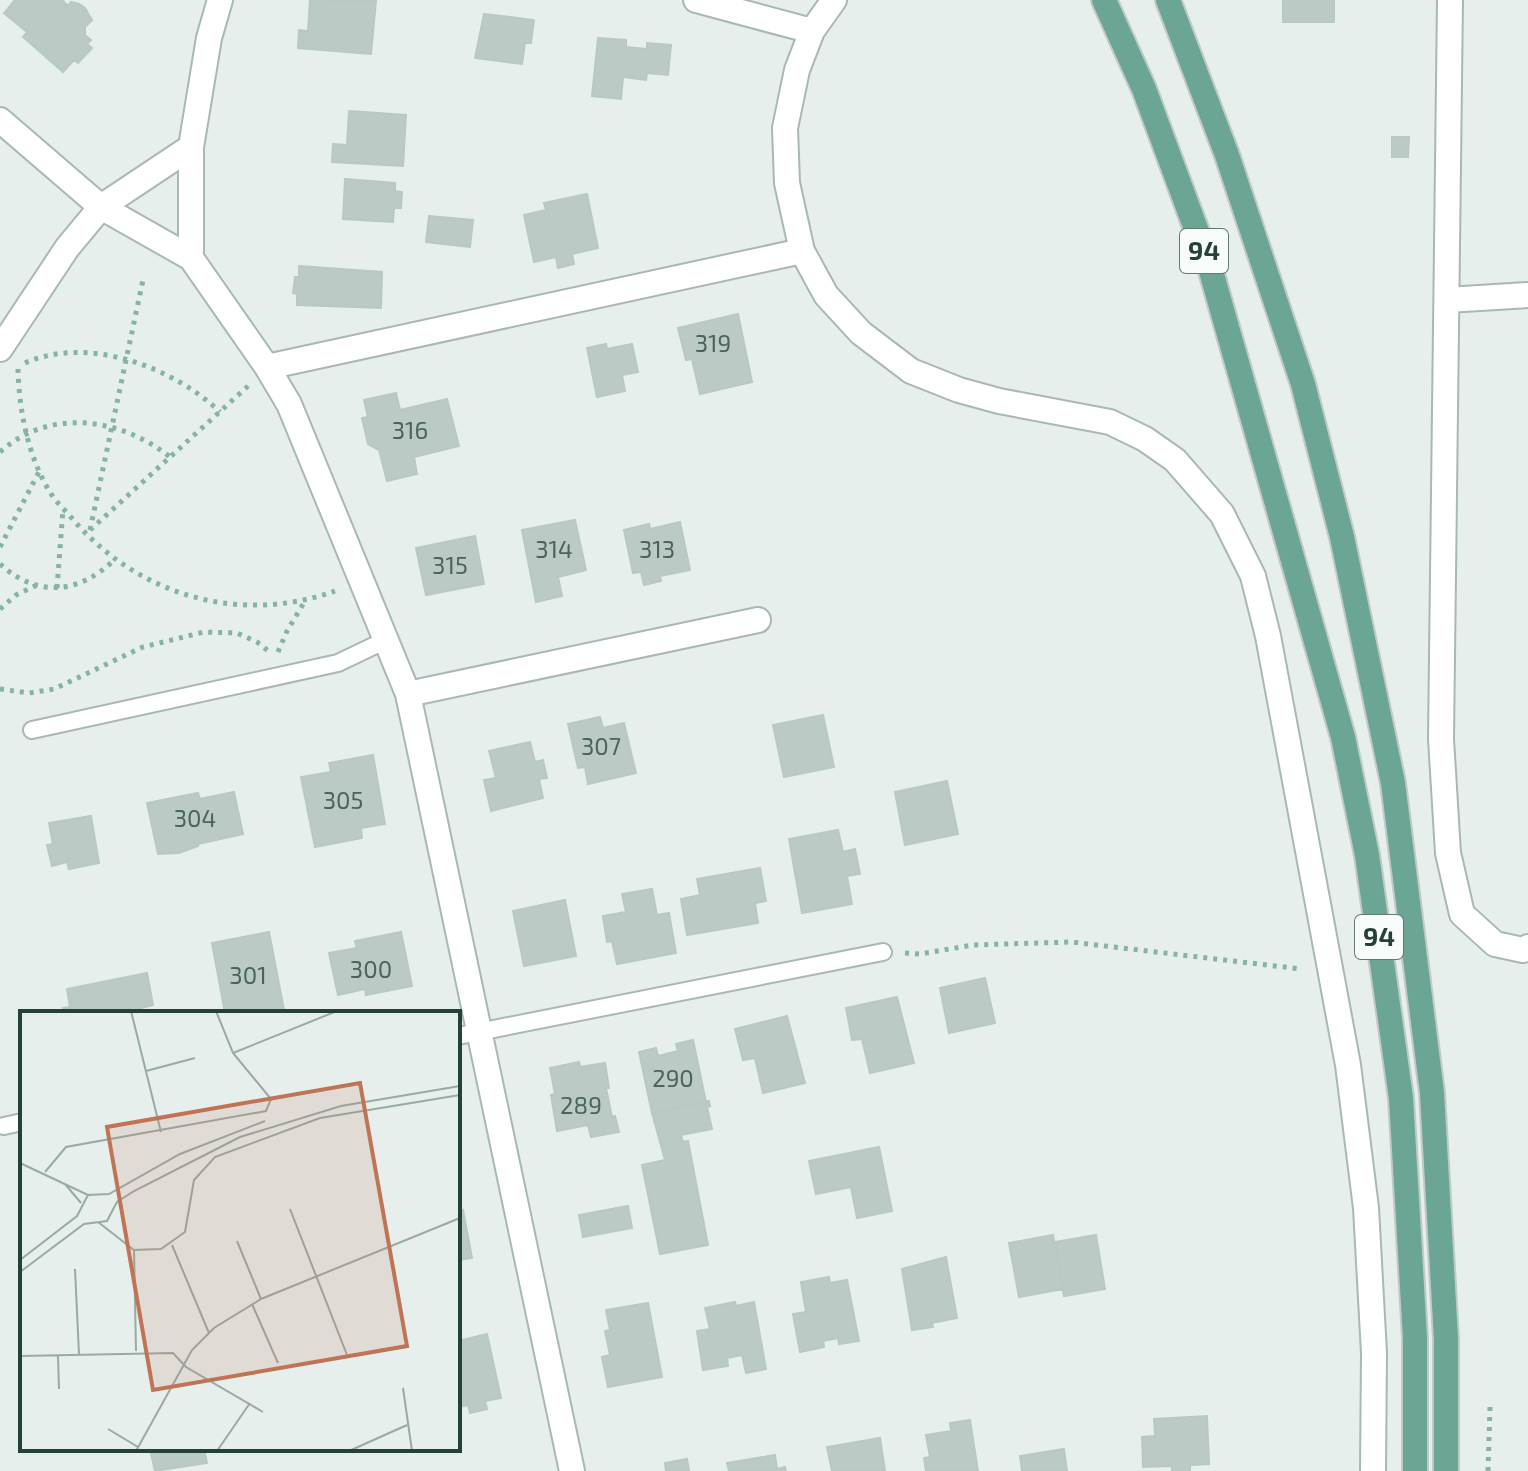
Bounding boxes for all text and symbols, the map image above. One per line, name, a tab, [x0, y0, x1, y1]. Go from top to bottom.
road number: 94	[1180, 229, 1228, 273]
house number: 319	[695, 328, 731, 357]
house number: 316	[392, 415, 428, 444]
house number: 314	[535, 534, 573, 563]
house number: 313	[639, 534, 675, 563]
house number: 315	[432, 550, 468, 579]
house number: 307	[581, 731, 621, 760]
house number: 305	[323, 785, 363, 814]
house number: 304	[174, 803, 216, 832]
road number: 94	[1355, 915, 1403, 959]
house number: 300	[350, 954, 392, 983]
house number: 301	[229, 960, 267, 989]
inset map	[20, 1011, 460, 1451]
house number: 290	[652, 1063, 694, 1092]
house number: 289	[560, 1090, 602, 1119]

